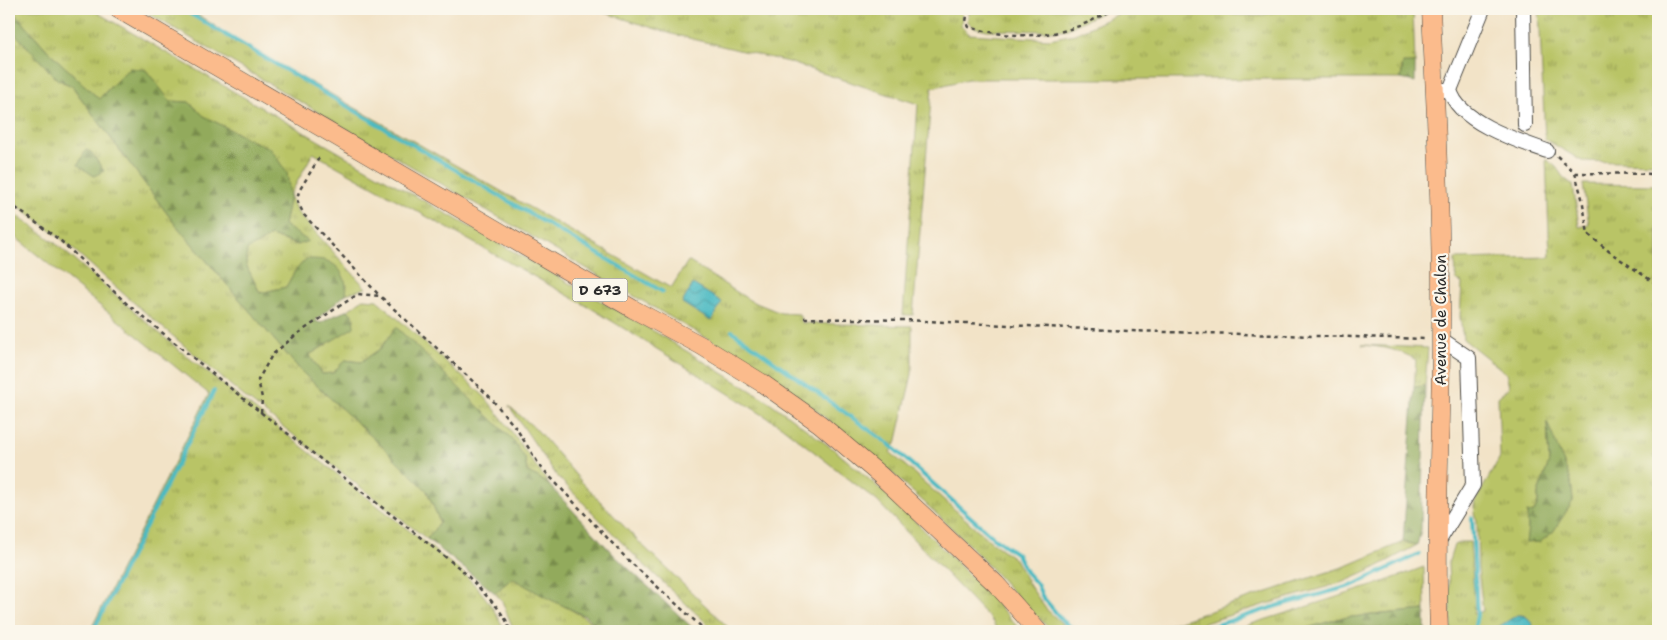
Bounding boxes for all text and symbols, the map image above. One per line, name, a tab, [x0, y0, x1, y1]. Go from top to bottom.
street label: Avenue de Chalon	[1431, 255, 1451, 385]
road number: D 673	[572, 278, 628, 302]

